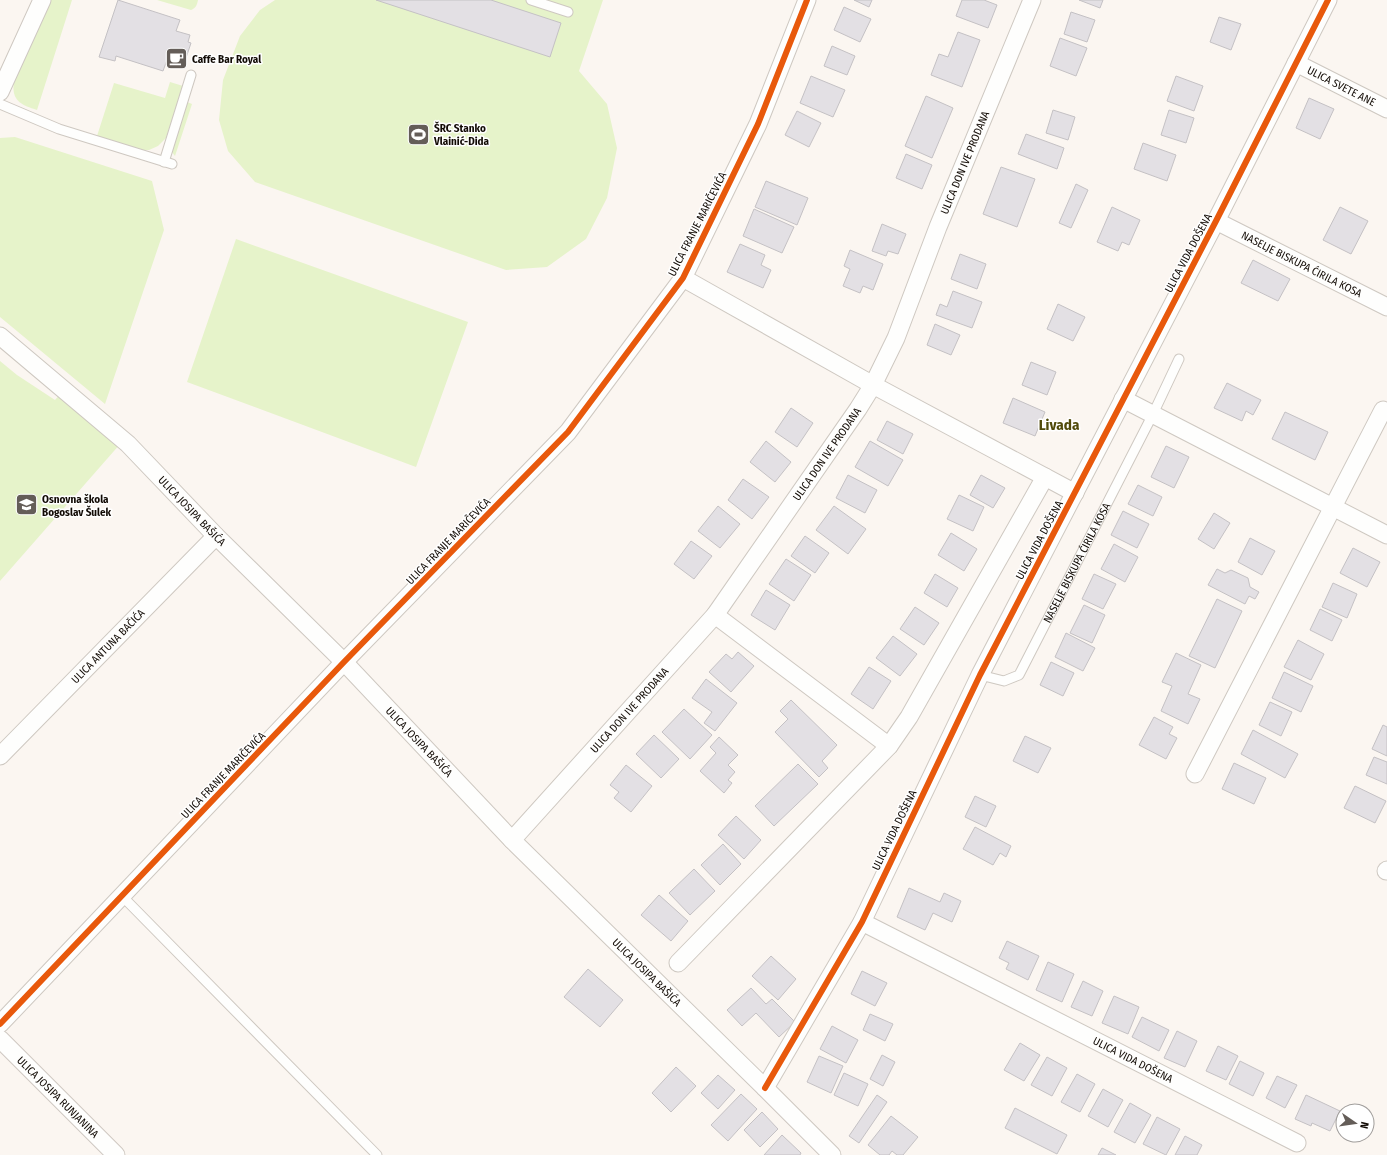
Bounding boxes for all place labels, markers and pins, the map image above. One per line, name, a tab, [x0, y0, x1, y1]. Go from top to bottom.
cafe icon: Caffe Bar Royal	[164, 46, 190, 72]
place label: Caffe Bar Royal	[192, 53, 262, 66]
sports icon: ŠRC Stanko Vlainić-Dida	[406, 121, 432, 147]
place label: ŠRC Stanko Vlainić-Dida	[433, 121, 490, 148]
school or university icon: Osnovna škola Bogoslav Šulek	[14, 492, 40, 518]
place label: Osnovna škola Bogoslav Šulek	[42, 493, 112, 519]

